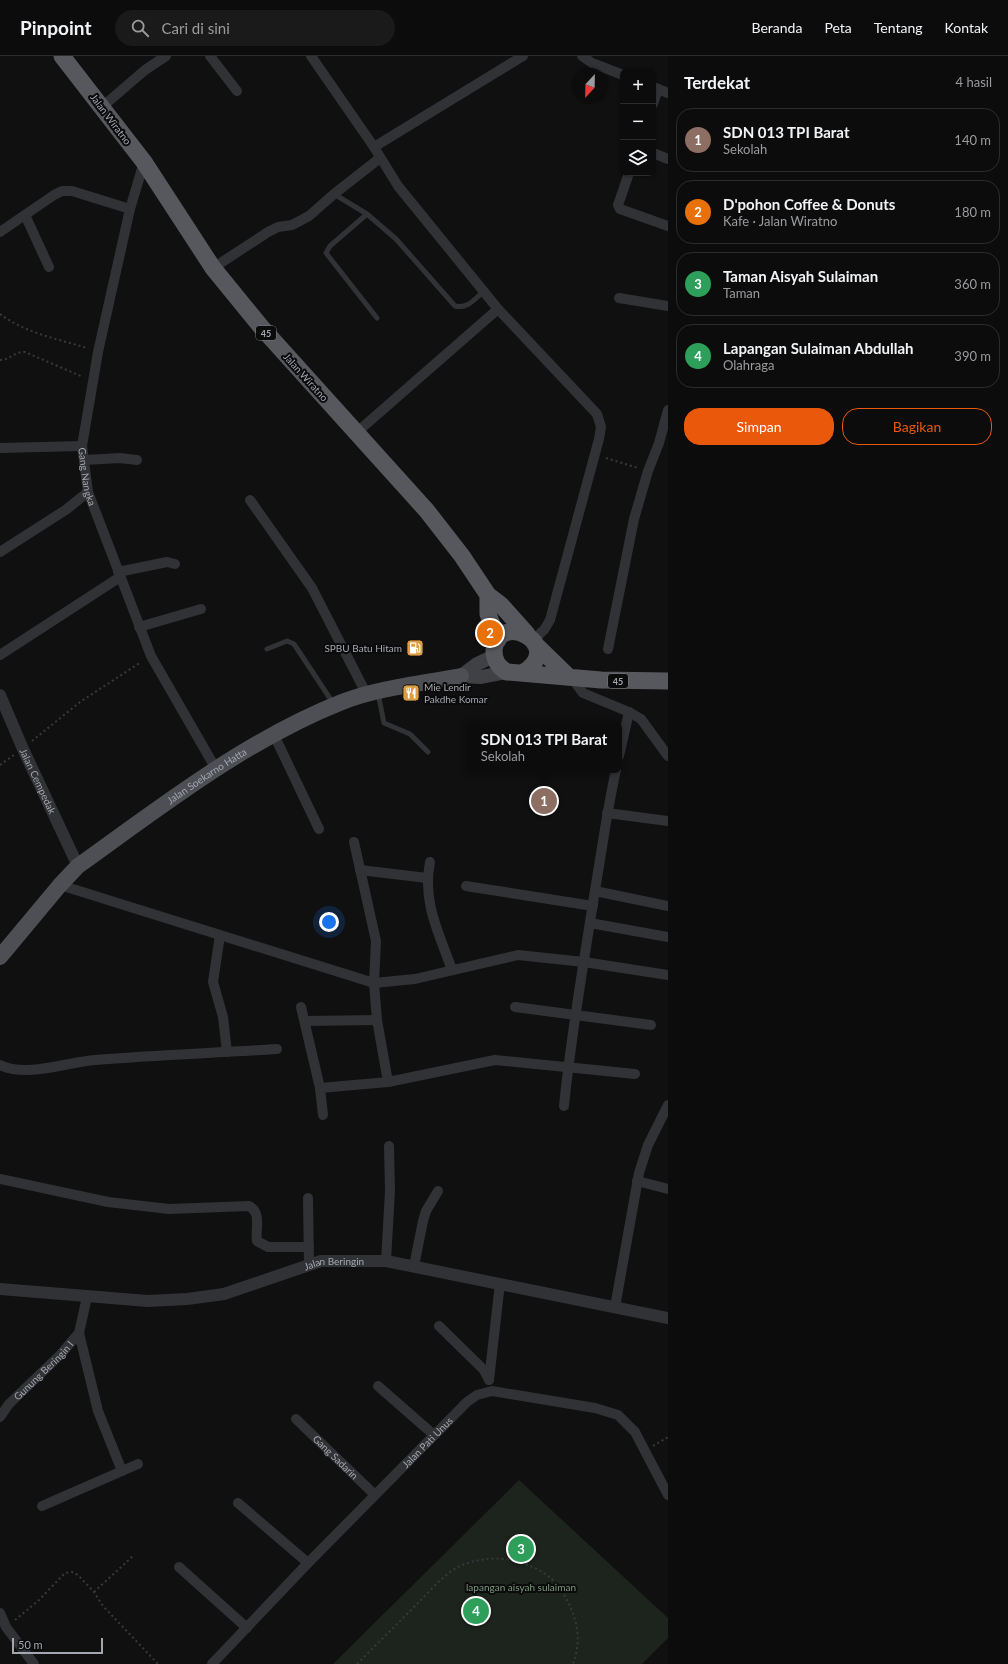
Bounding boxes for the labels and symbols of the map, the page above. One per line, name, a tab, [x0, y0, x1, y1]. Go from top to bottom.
north arrow	[572, 68, 608, 104]
street label: Jalan Wiratno	[88, 91, 134, 147]
road number: 45	[256, 326, 276, 340]
street label: Jalan Wiratno	[281, 351, 331, 404]
street label: Gang Nangka	[76, 447, 99, 507]
pin: 2	[477, 618, 503, 648]
fuel station icon: SPBU Batu Hitam	[405, 638, 425, 658]
place label: SPBU Batu Hitam	[324, 642, 402, 654]
road number: 45	[608, 674, 628, 688]
place label: Mie Lendir Pakdhe Komar	[424, 681, 488, 705]
restaurant icon: Mie Lendir Pakdhe Komar	[401, 683, 421, 703]
street label: Jalan Soekarno Hatta	[165, 745, 249, 806]
street label: Jalan Cempedak	[17, 746, 59, 817]
pin: 1	[531, 786, 557, 816]
your location	[319, 912, 339, 932]
street label: Jalan Beringin	[302, 1255, 364, 1272]
street label: Gunung Beringin I	[11, 1338, 76, 1402]
street label: Jalan Pati Unus	[399, 1414, 455, 1470]
street label: Gang Sadarin	[311, 1433, 361, 1482]
pin: 3	[508, 1534, 534, 1564]
park label: lapangan aisyah sulaiman	[466, 1581, 576, 1593]
pin: 4	[463, 1596, 489, 1626]
scale bar	[12, 1636, 103, 1655]

